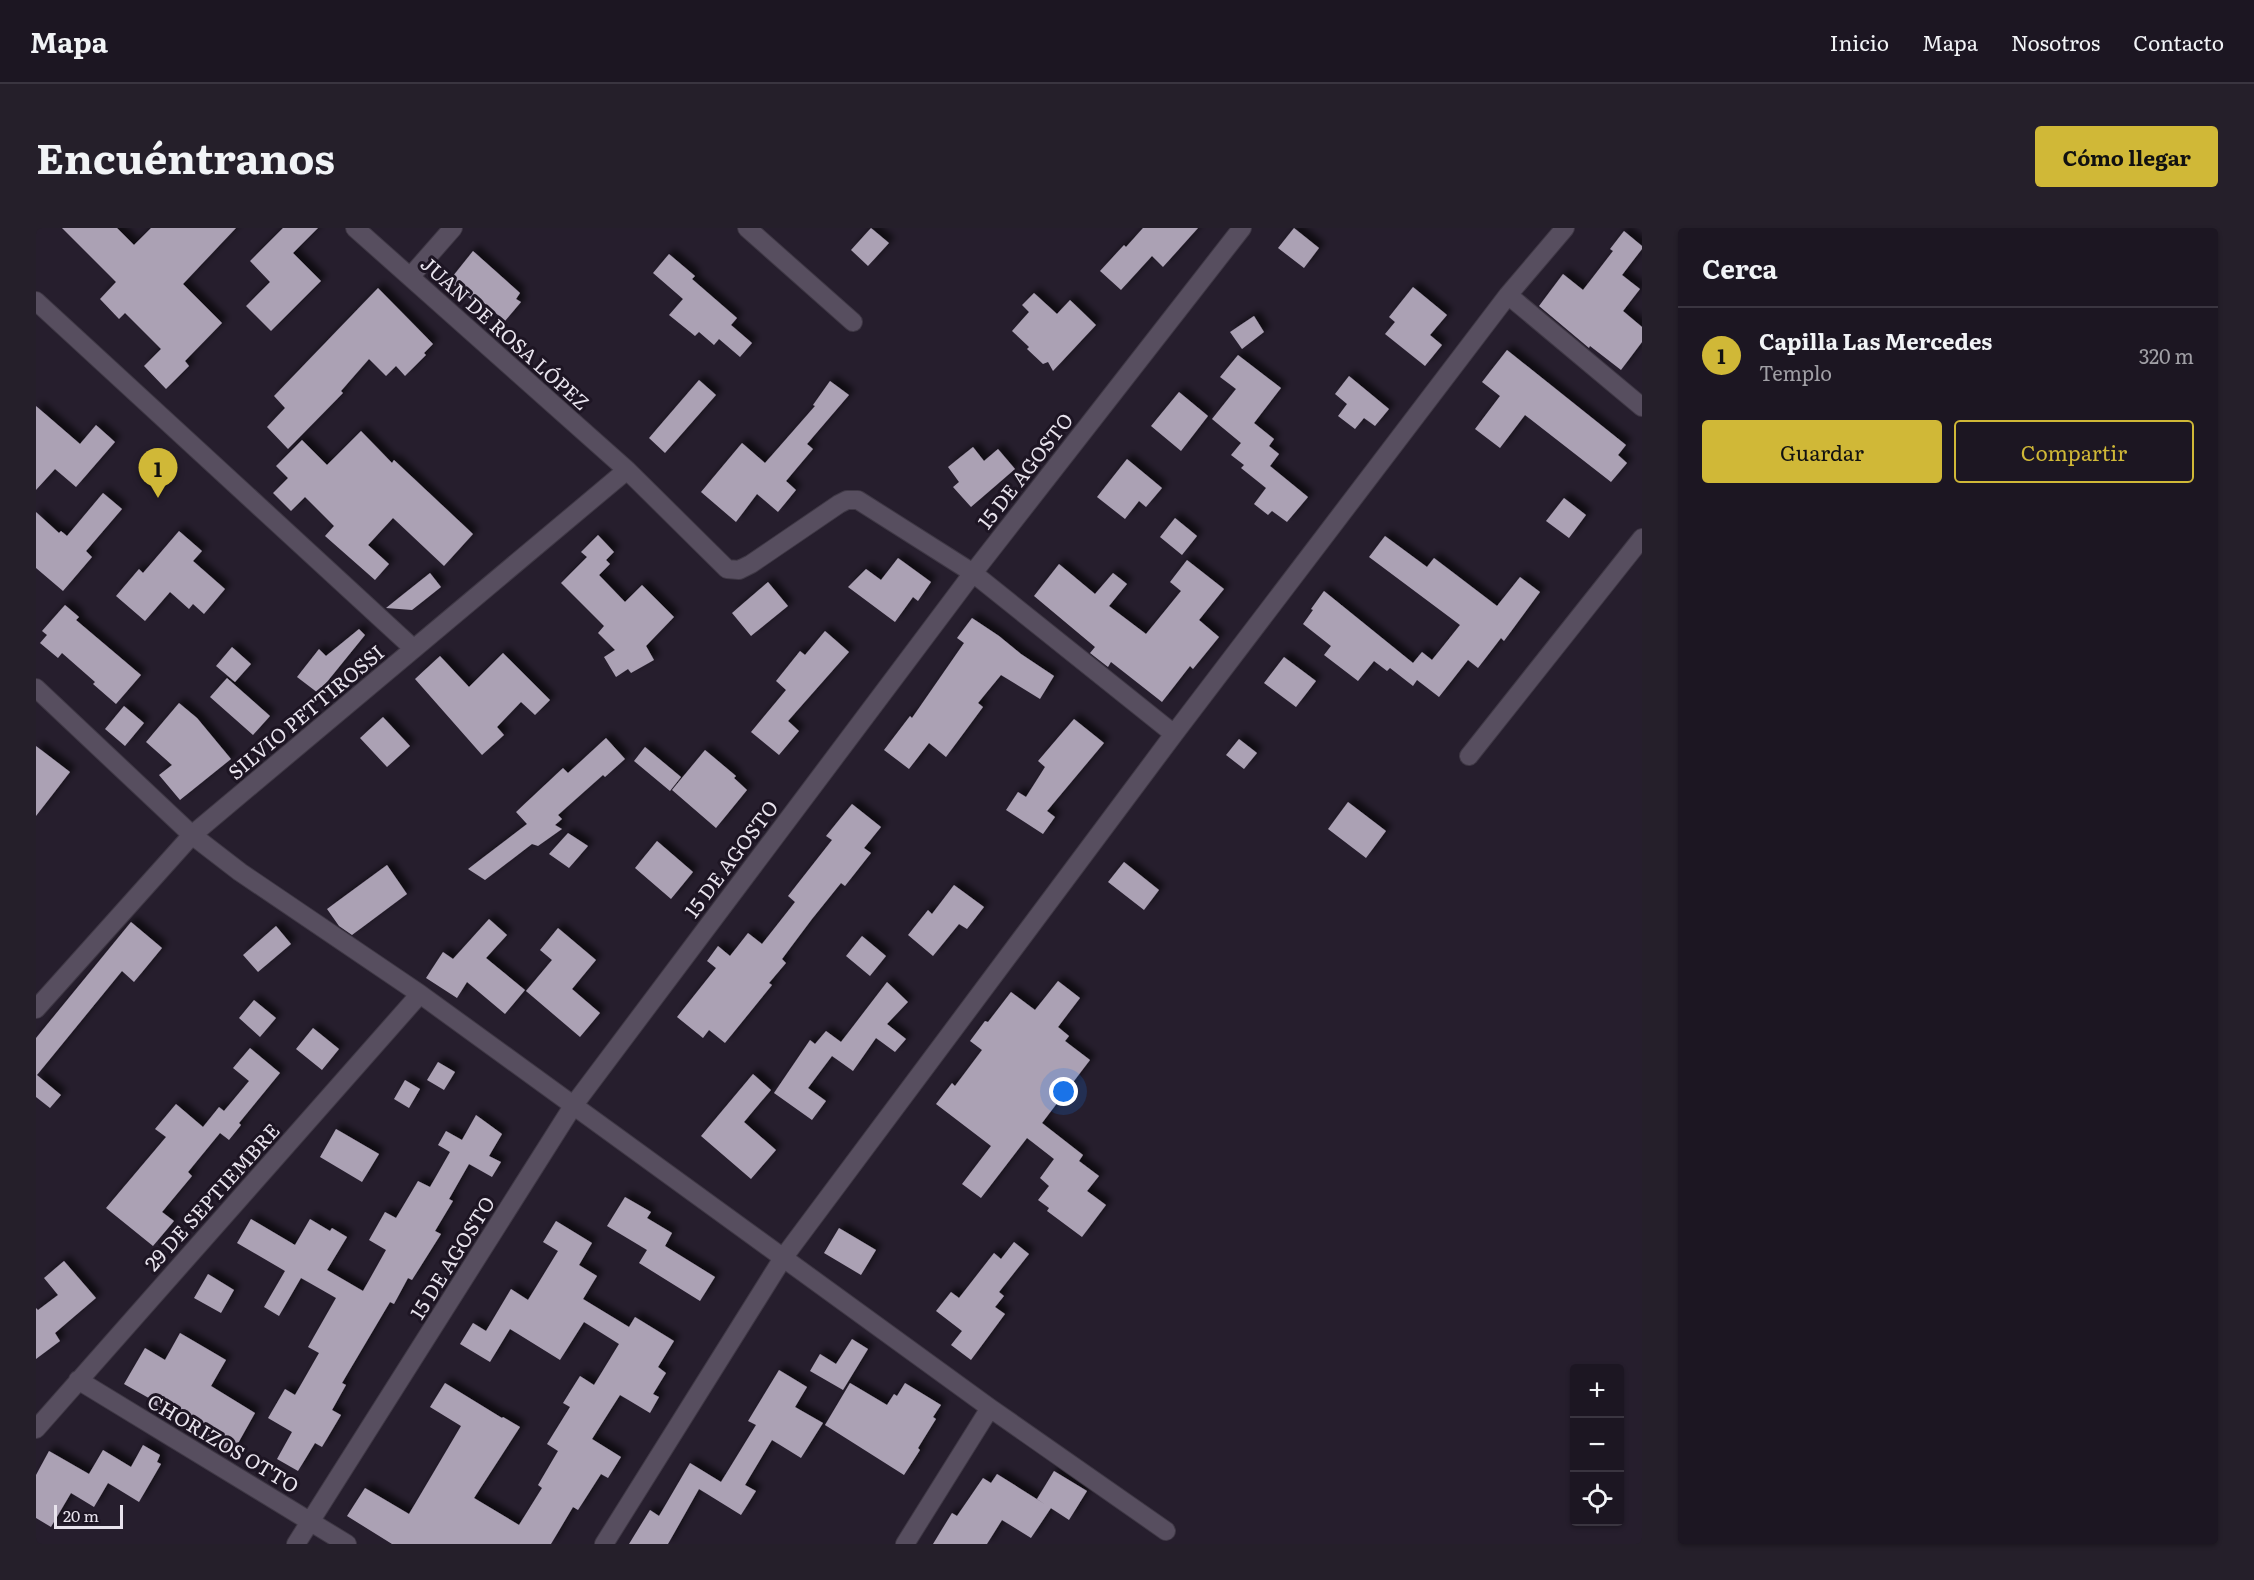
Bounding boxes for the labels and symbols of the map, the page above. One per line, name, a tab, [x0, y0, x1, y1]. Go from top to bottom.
street label: JUAN DE ROSA LÓPEZ	[415, 248, 597, 416]
street label: 15 DE AGOSTO	[969, 406, 1079, 534]
pin: 1	[138, 448, 178, 498]
street label: SILVIO PETTIROSSI	[220, 637, 390, 785]
street label: 15 DE AGOSTO	[676, 793, 784, 923]
your location	[1049, 1077, 1078, 1106]
street label: 29 DE SEPTIEMBRE	[136, 1116, 286, 1276]
street label: 15 DE AGOSTO	[401, 1190, 501, 1324]
street label: CHORIZOS OTTO	[143, 1385, 305, 1499]
scale bar	[54, 1502, 123, 1530]

